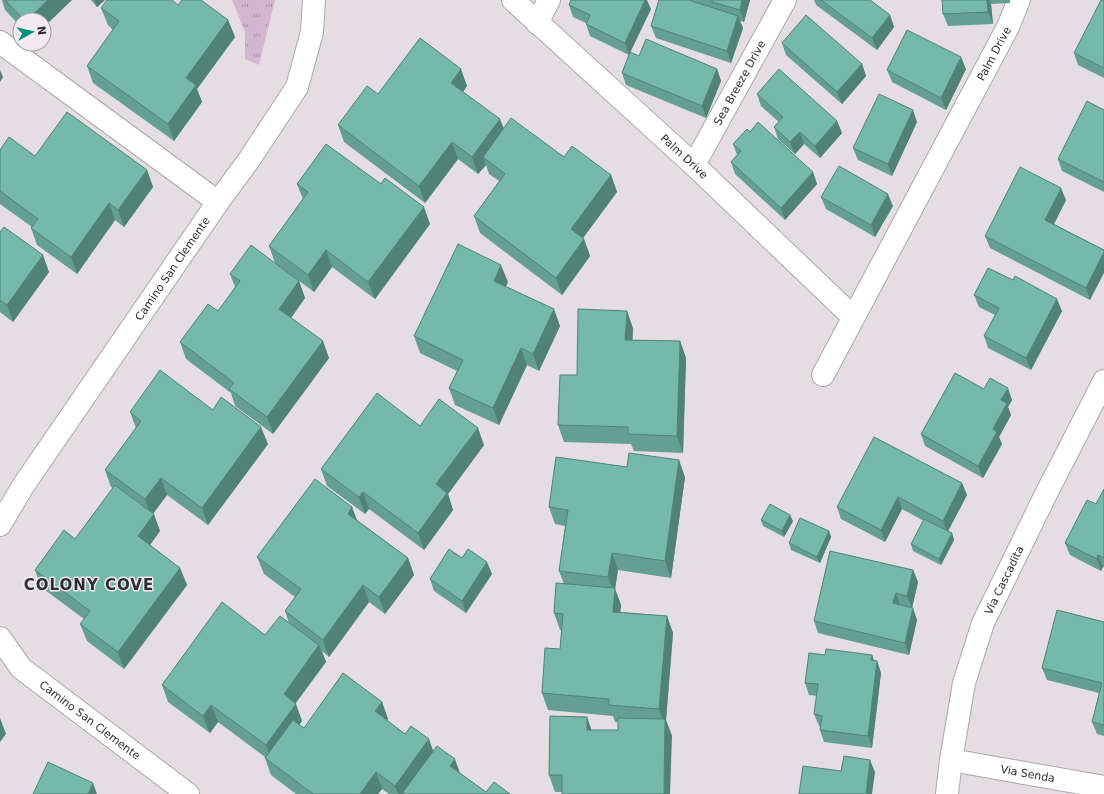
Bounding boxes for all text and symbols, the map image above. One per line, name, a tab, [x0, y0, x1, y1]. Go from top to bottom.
north arrow	[12, 12, 52, 52]
street label: Palm Drive	[974, 24, 1014, 83]
text: N	[34, 25, 48, 36]
street label: Sea Breeze Drive	[711, 38, 768, 127]
street label: Palm Drive	[658, 131, 711, 181]
street label: Camino San Clemente	[132, 214, 213, 323]
street label: Via Cascadita	[982, 544, 1026, 617]
district label: COLONY COVE	[24, 576, 154, 594]
street label: Camino San Clemente	[37, 678, 143, 762]
street label: Via Senda	[1000, 762, 1056, 785]

